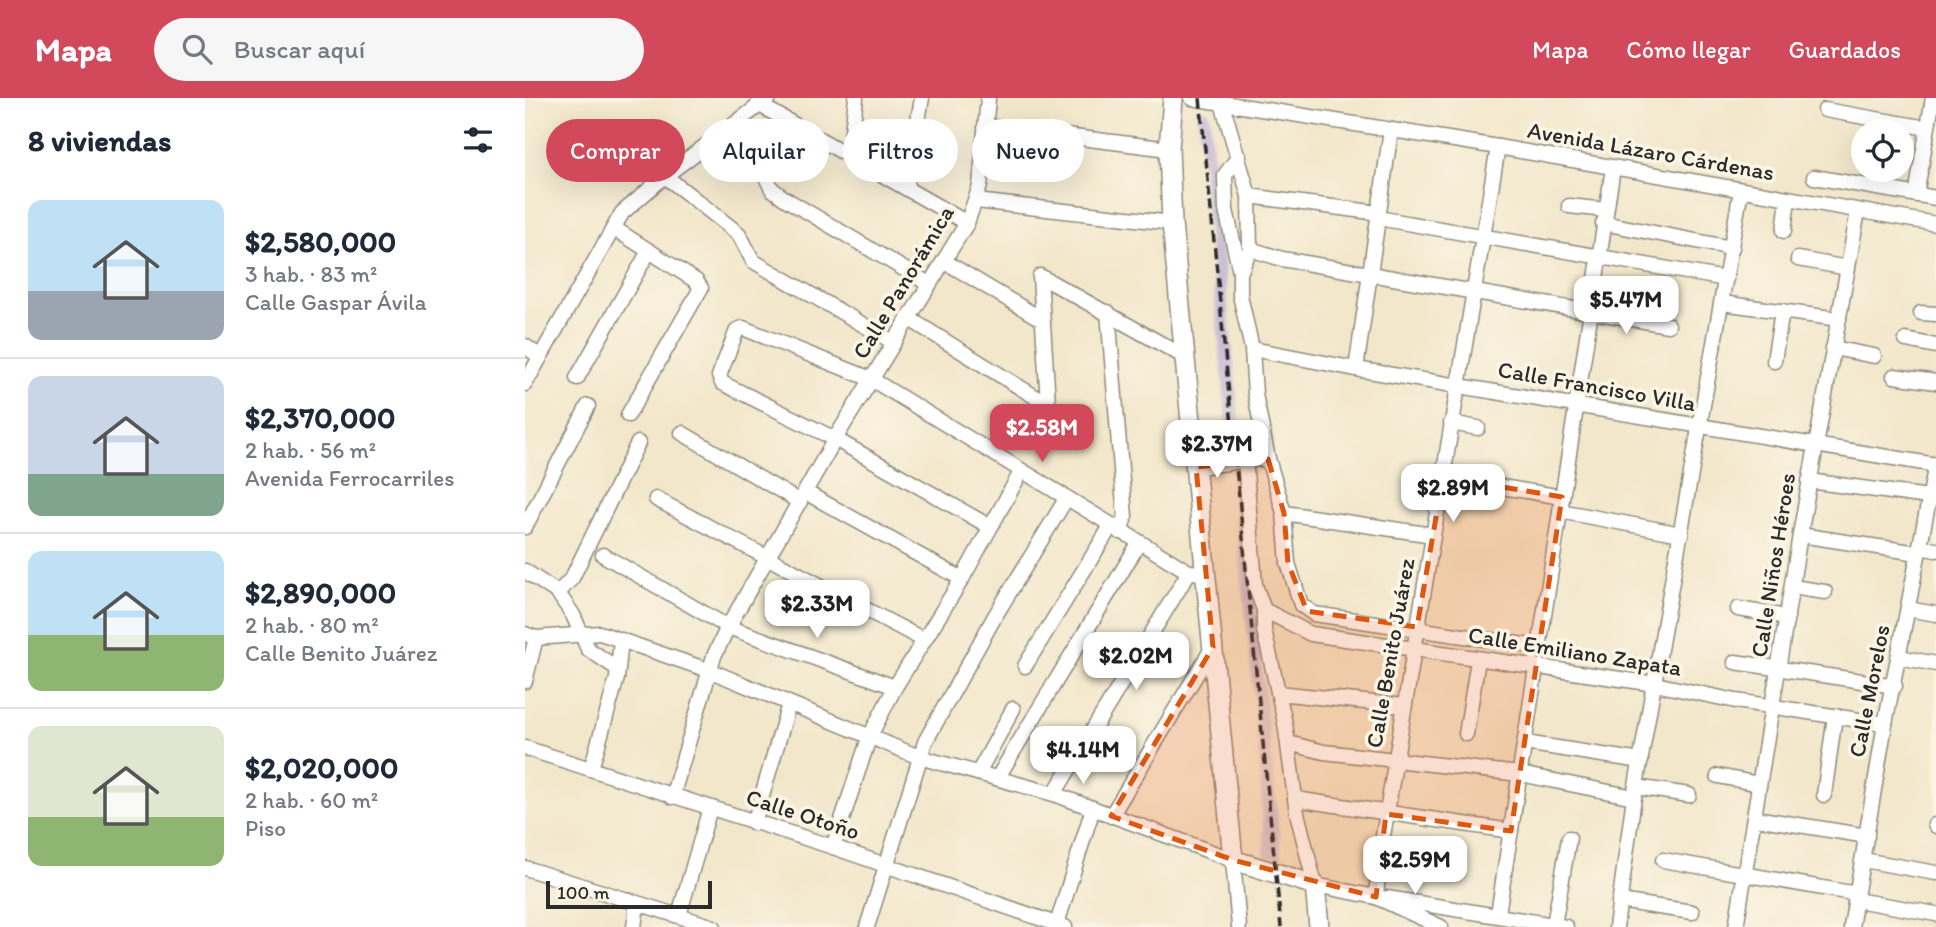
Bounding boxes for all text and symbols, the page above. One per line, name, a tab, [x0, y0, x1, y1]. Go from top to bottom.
search box	[154, 18, 644, 81]
text: Mapa	[35, 30, 112, 69]
icon: search	[178, 30, 216, 68]
text: Buscar aquí	[234, 33, 365, 65]
text: Mapa	[1532, 35, 1588, 64]
text: Cómo llegar	[1626, 35, 1751, 64]
text: Guardados	[1789, 35, 1901, 64]
street label: Avenida Lázaro Cárdenas	[1526, 116, 1776, 186]
chip: Comprar	[546, 119, 685, 182]
chip: Alquilar	[699, 119, 829, 182]
chip: Filtros	[843, 119, 958, 182]
chip: Nuevo	[972, 119, 1084, 182]
map controls	[1851, 119, 1914, 182]
button: locate	[1851, 119, 1914, 182]
icon: filters	[459, 121, 497, 159]
text: 8 viviendas	[28, 122, 171, 159]
street label: Calle Panorámica	[846, 200, 960, 364]
text: $2,580,000	[245, 223, 396, 260]
icon: home	[84, 228, 168, 312]
text: 3 hab. · 83 m²	[245, 260, 377, 288]
pin: $5.47M	[1569, 276, 1683, 336]
text: $5.47M	[1590, 285, 1662, 313]
text: Calle Gaspar Ávila	[245, 288, 427, 316]
street label: Calle Francisco Villa	[1496, 355, 1698, 417]
text: $2,370,000	[245, 399, 395, 436]
icon: home	[84, 404, 168, 488]
pin: $2.58M	[985, 404, 1099, 464]
text: $2.58M	[1006, 413, 1078, 441]
pin: $2.37M	[1160, 420, 1274, 480]
text: $2.37M	[1181, 429, 1253, 457]
text: 2 hab. · 56 m²	[245, 436, 376, 464]
text: Avenida Ferrocarriles	[245, 464, 454, 492]
pin: $2.89M	[1396, 464, 1510, 524]
street label: Calle Niños Héroes	[1745, 471, 1801, 659]
text: $2.89M	[1417, 473, 1489, 501]
street label: Calle Benito Juárez	[1360, 556, 1421, 750]
text: $2,890,000	[245, 574, 396, 611]
icon: home	[84, 579, 168, 663]
pin: $2.33M	[760, 580, 874, 640]
text: $2.33M	[781, 589, 853, 617]
text: 2 hab. · 80 m²	[245, 611, 379, 639]
street label: Calle Emiliano Zapata	[1466, 620, 1684, 682]
street label: Calle Morelos	[1842, 622, 1896, 760]
pin: $2.02M	[1079, 632, 1193, 692]
text: Calle Benito Juárez	[245, 639, 437, 667]
text: $2.02M	[1099, 641, 1173, 669]
pin: $4.14M	[1026, 726, 1140, 786]
text: $4.14M	[1046, 735, 1120, 763]
text: $2,020,000	[245, 749, 398, 786]
icon: home	[84, 754, 168, 838]
street label: Calle Otoño	[743, 783, 863, 845]
text: 2 hab. · 60 m²	[245, 786, 378, 814]
text: Piso	[245, 814, 286, 842]
pin: $2.59M	[1358, 836, 1472, 896]
text: $2.59M	[1379, 845, 1451, 873]
scale bar	[546, 878, 712, 910]
text: 100 m	[557, 881, 609, 904]

